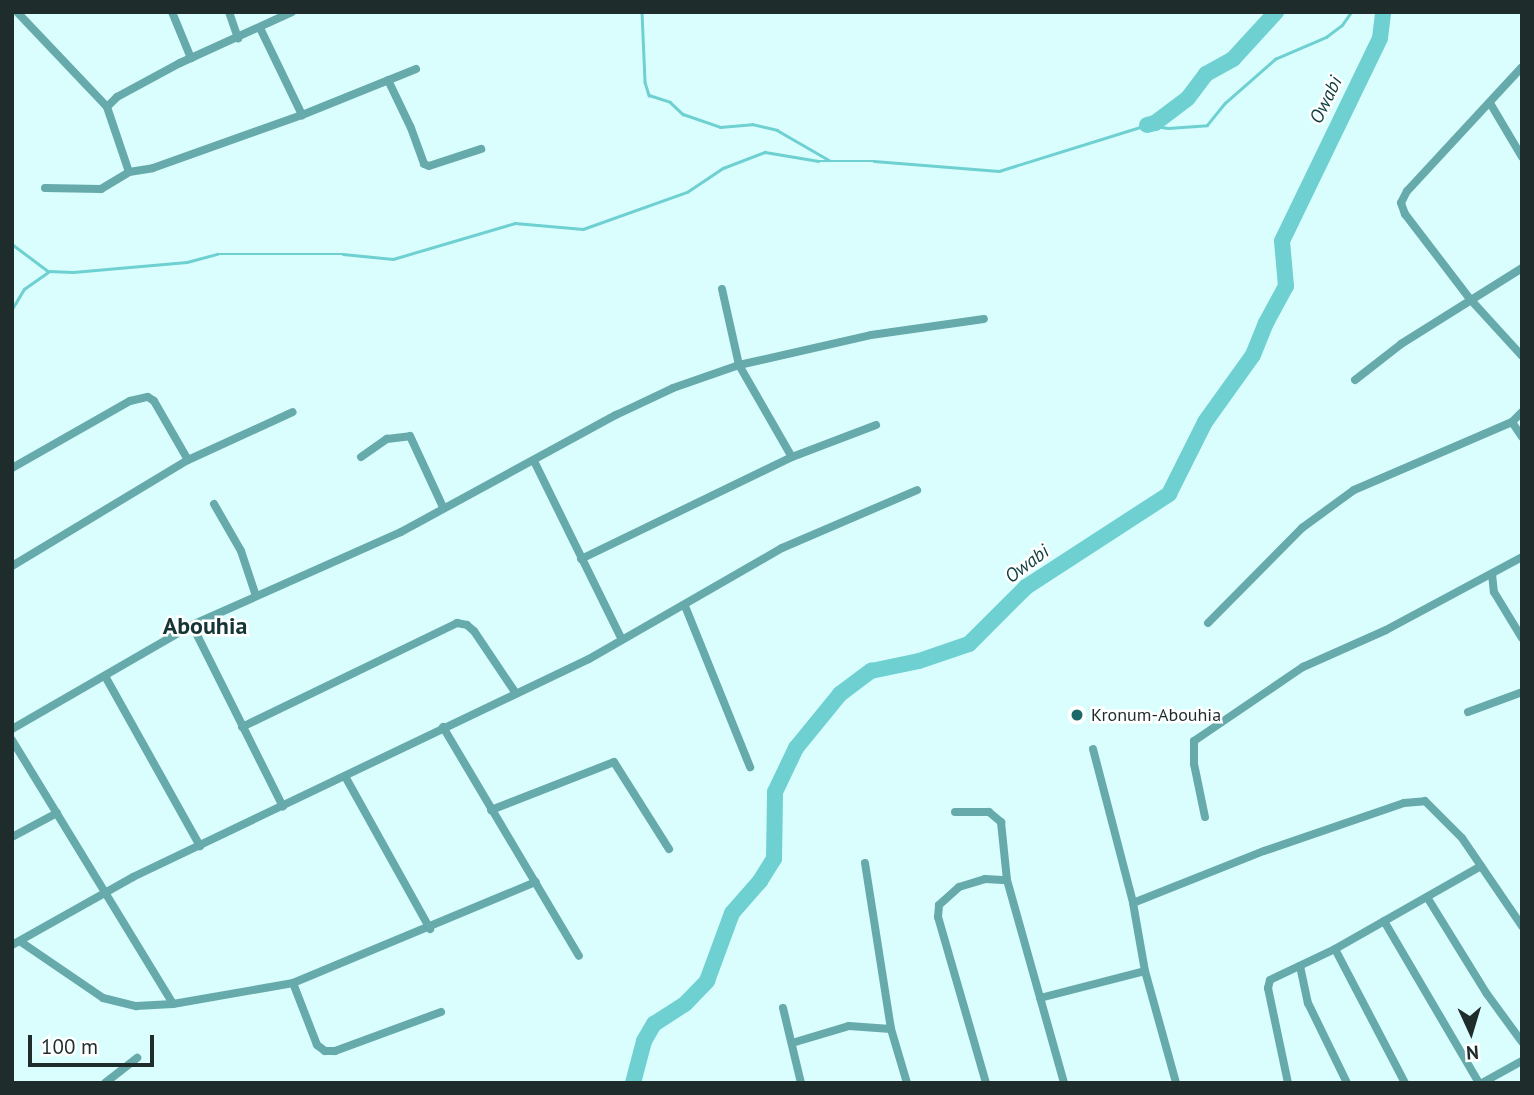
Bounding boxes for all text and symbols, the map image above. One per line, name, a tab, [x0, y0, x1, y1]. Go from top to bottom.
water label: Owabi	[1305, 73, 1347, 127]
water label: Owabi	[1000, 540, 1054, 588]
district label: Abouhia	[163, 612, 247, 640]
place label: Kronum-Abouhia	[1091, 704, 1221, 726]
marker: Kronum-Abouhia	[1069, 707, 1085, 723]
north arrow	[1436, 997, 1506, 1067]
scale bar	[32, 1021, 158, 1066]
text: 100 m	[41, 1033, 98, 1060]
text: N	[1465, 1041, 1480, 1065]

